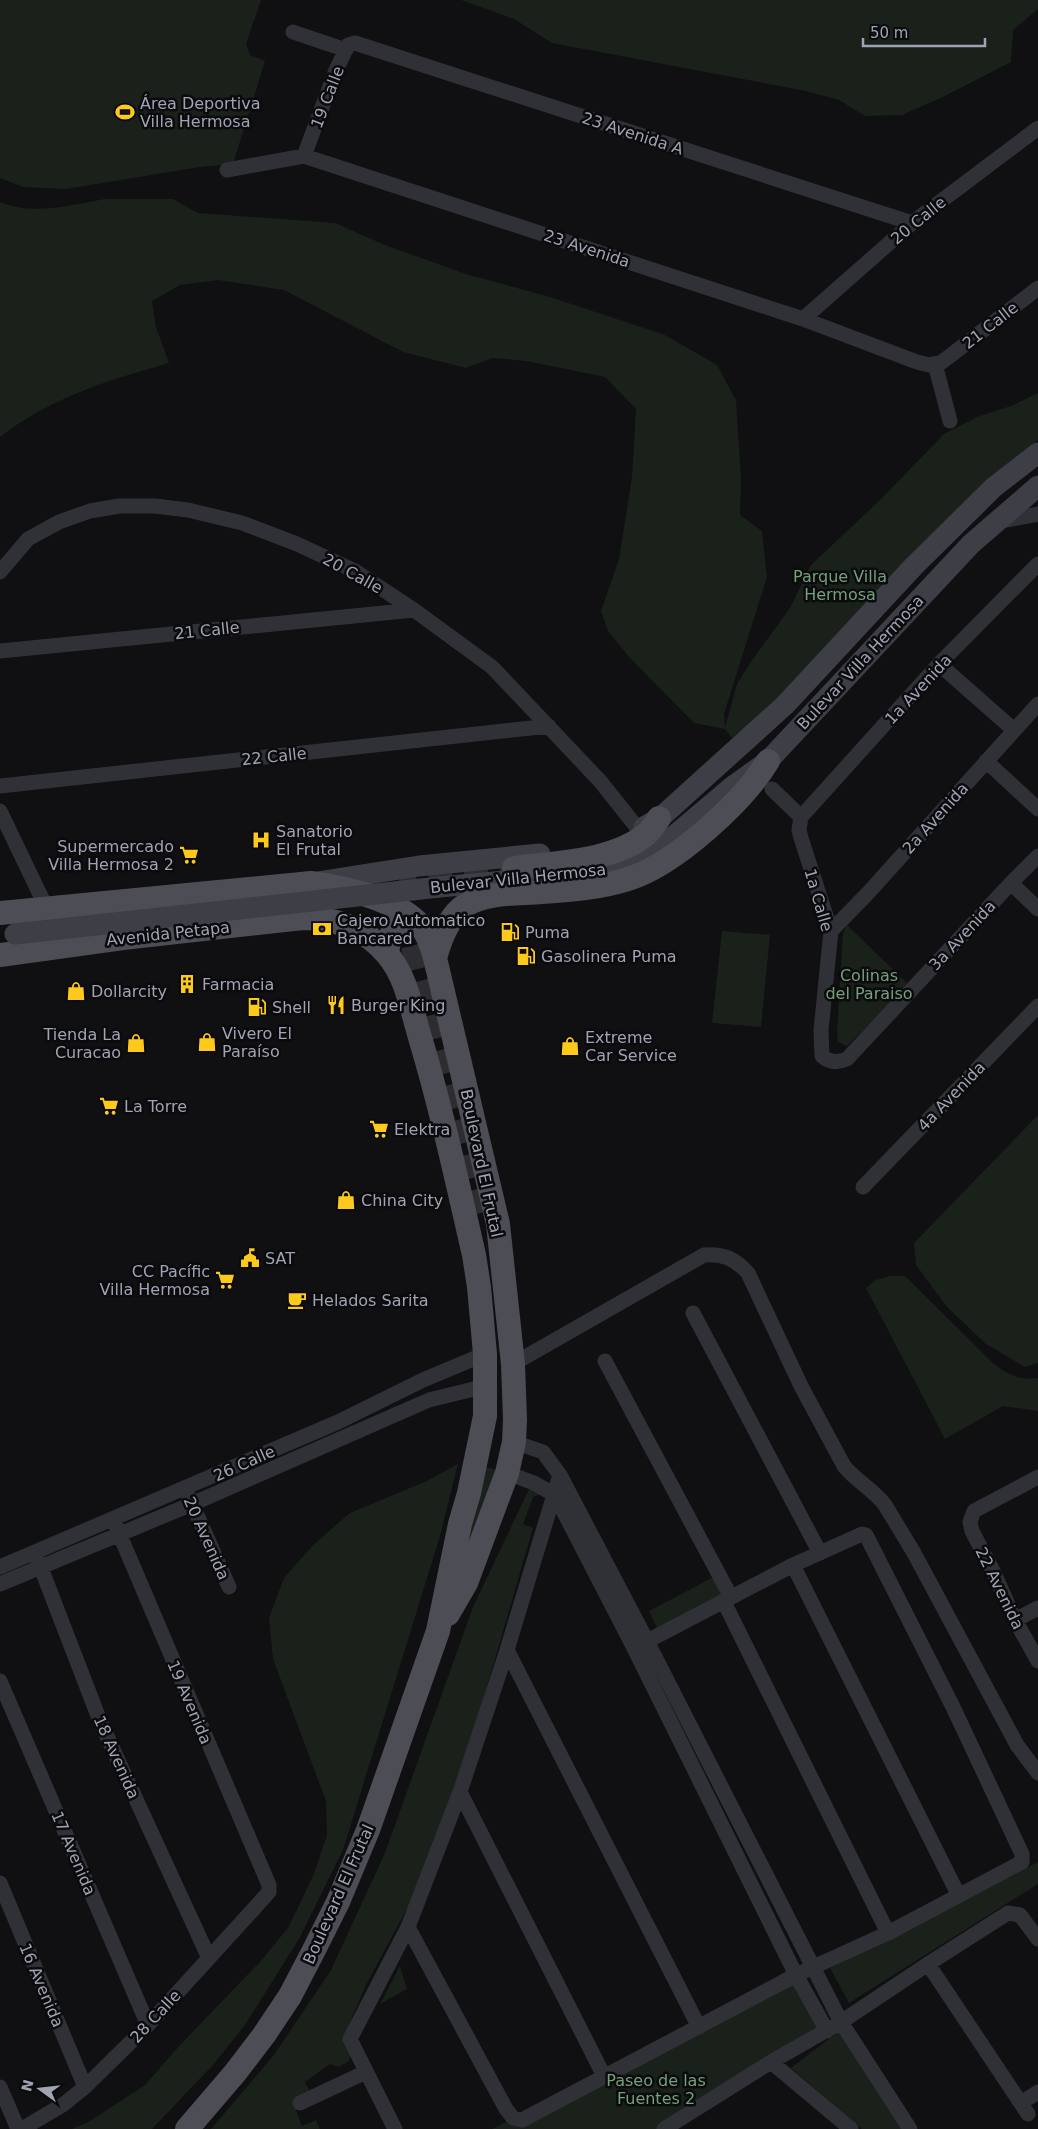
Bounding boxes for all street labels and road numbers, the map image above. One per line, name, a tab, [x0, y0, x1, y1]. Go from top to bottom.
street label: 19 Calle	[307, 63, 348, 131]
street label: 23 Avenida A	[580, 108, 686, 159]
street label: 20 Calle	[887, 193, 950, 248]
street label: 23 Avenida	[541, 226, 632, 271]
street label: 21 Calle	[959, 298, 1022, 353]
street label: 20 Calle	[320, 549, 386, 598]
street label: Bulevar Villa Hermosa	[793, 591, 928, 733]
street label: 21 Calle	[174, 618, 240, 643]
street label: 1a Avenida	[881, 650, 956, 728]
street label: 22 Calle	[241, 744, 307, 769]
street label: 2a Avenida	[899, 779, 972, 858]
street label: Bulevar Villa Hermosa	[429, 860, 607, 897]
street label: 1a Calle	[800, 866, 837, 934]
street label: 3a Avenida	[925, 896, 1000, 974]
street label: Avenida Petapa	[105, 918, 231, 949]
street label: 4a Avenida	[914, 1058, 989, 1135]
street label: Boulevard El Frutal	[457, 1087, 506, 1239]
street label: 26 Calle	[211, 1442, 278, 1485]
street label: 20 Avenida	[180, 1494, 233, 1583]
street label: 22 Avenida	[971, 1544, 1028, 1633]
street label: 19 Avenida	[163, 1657, 216, 1747]
street label: 18 Avenida	[90, 1713, 143, 1802]
street label: 17 Avenida	[47, 1808, 100, 1898]
street label: Boulevard El Frutal	[299, 1821, 378, 1967]
street label: 16 Avenida	[15, 1940, 68, 2030]
street label: 28 Calle	[126, 1986, 185, 2047]

